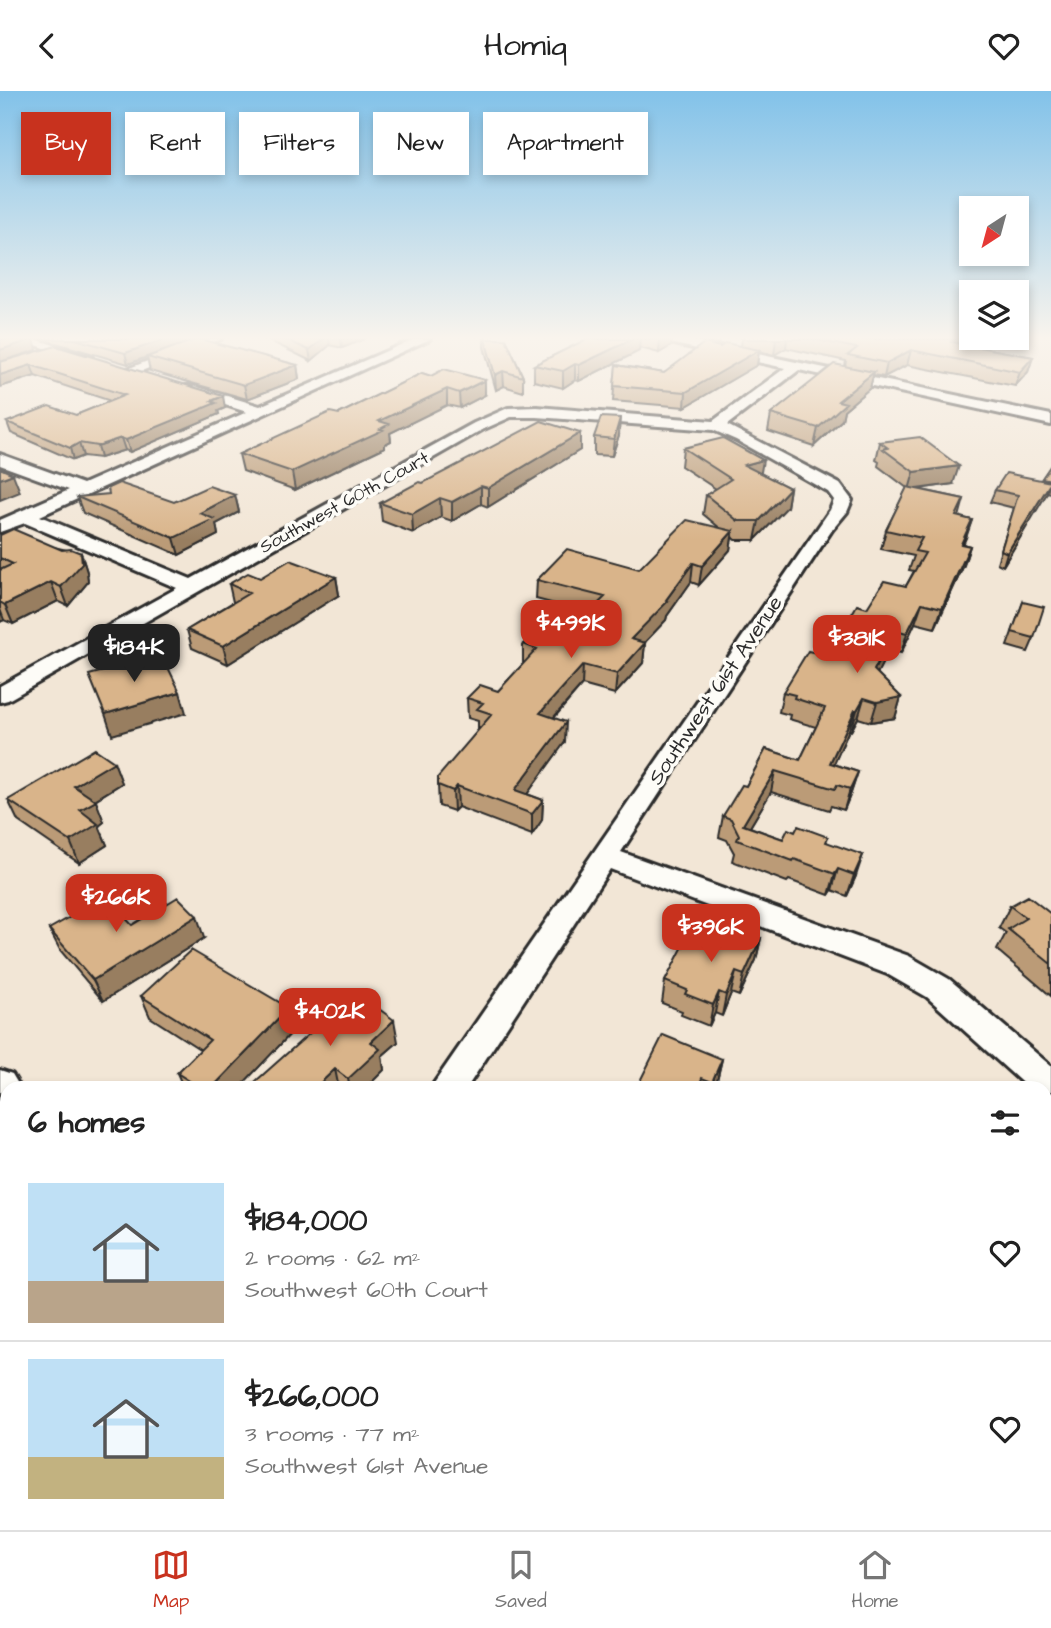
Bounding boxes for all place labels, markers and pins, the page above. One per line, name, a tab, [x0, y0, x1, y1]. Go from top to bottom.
pin: $499K	[522, 601, 620, 660]
pin: $381K	[808, 615, 906, 675]
pin: $184K	[85, 625, 183, 684]
pin: $266K	[67, 875, 165, 934]
pin: $396K	[662, 905, 760, 964]
pin: $402K	[281, 989, 379, 1048]

